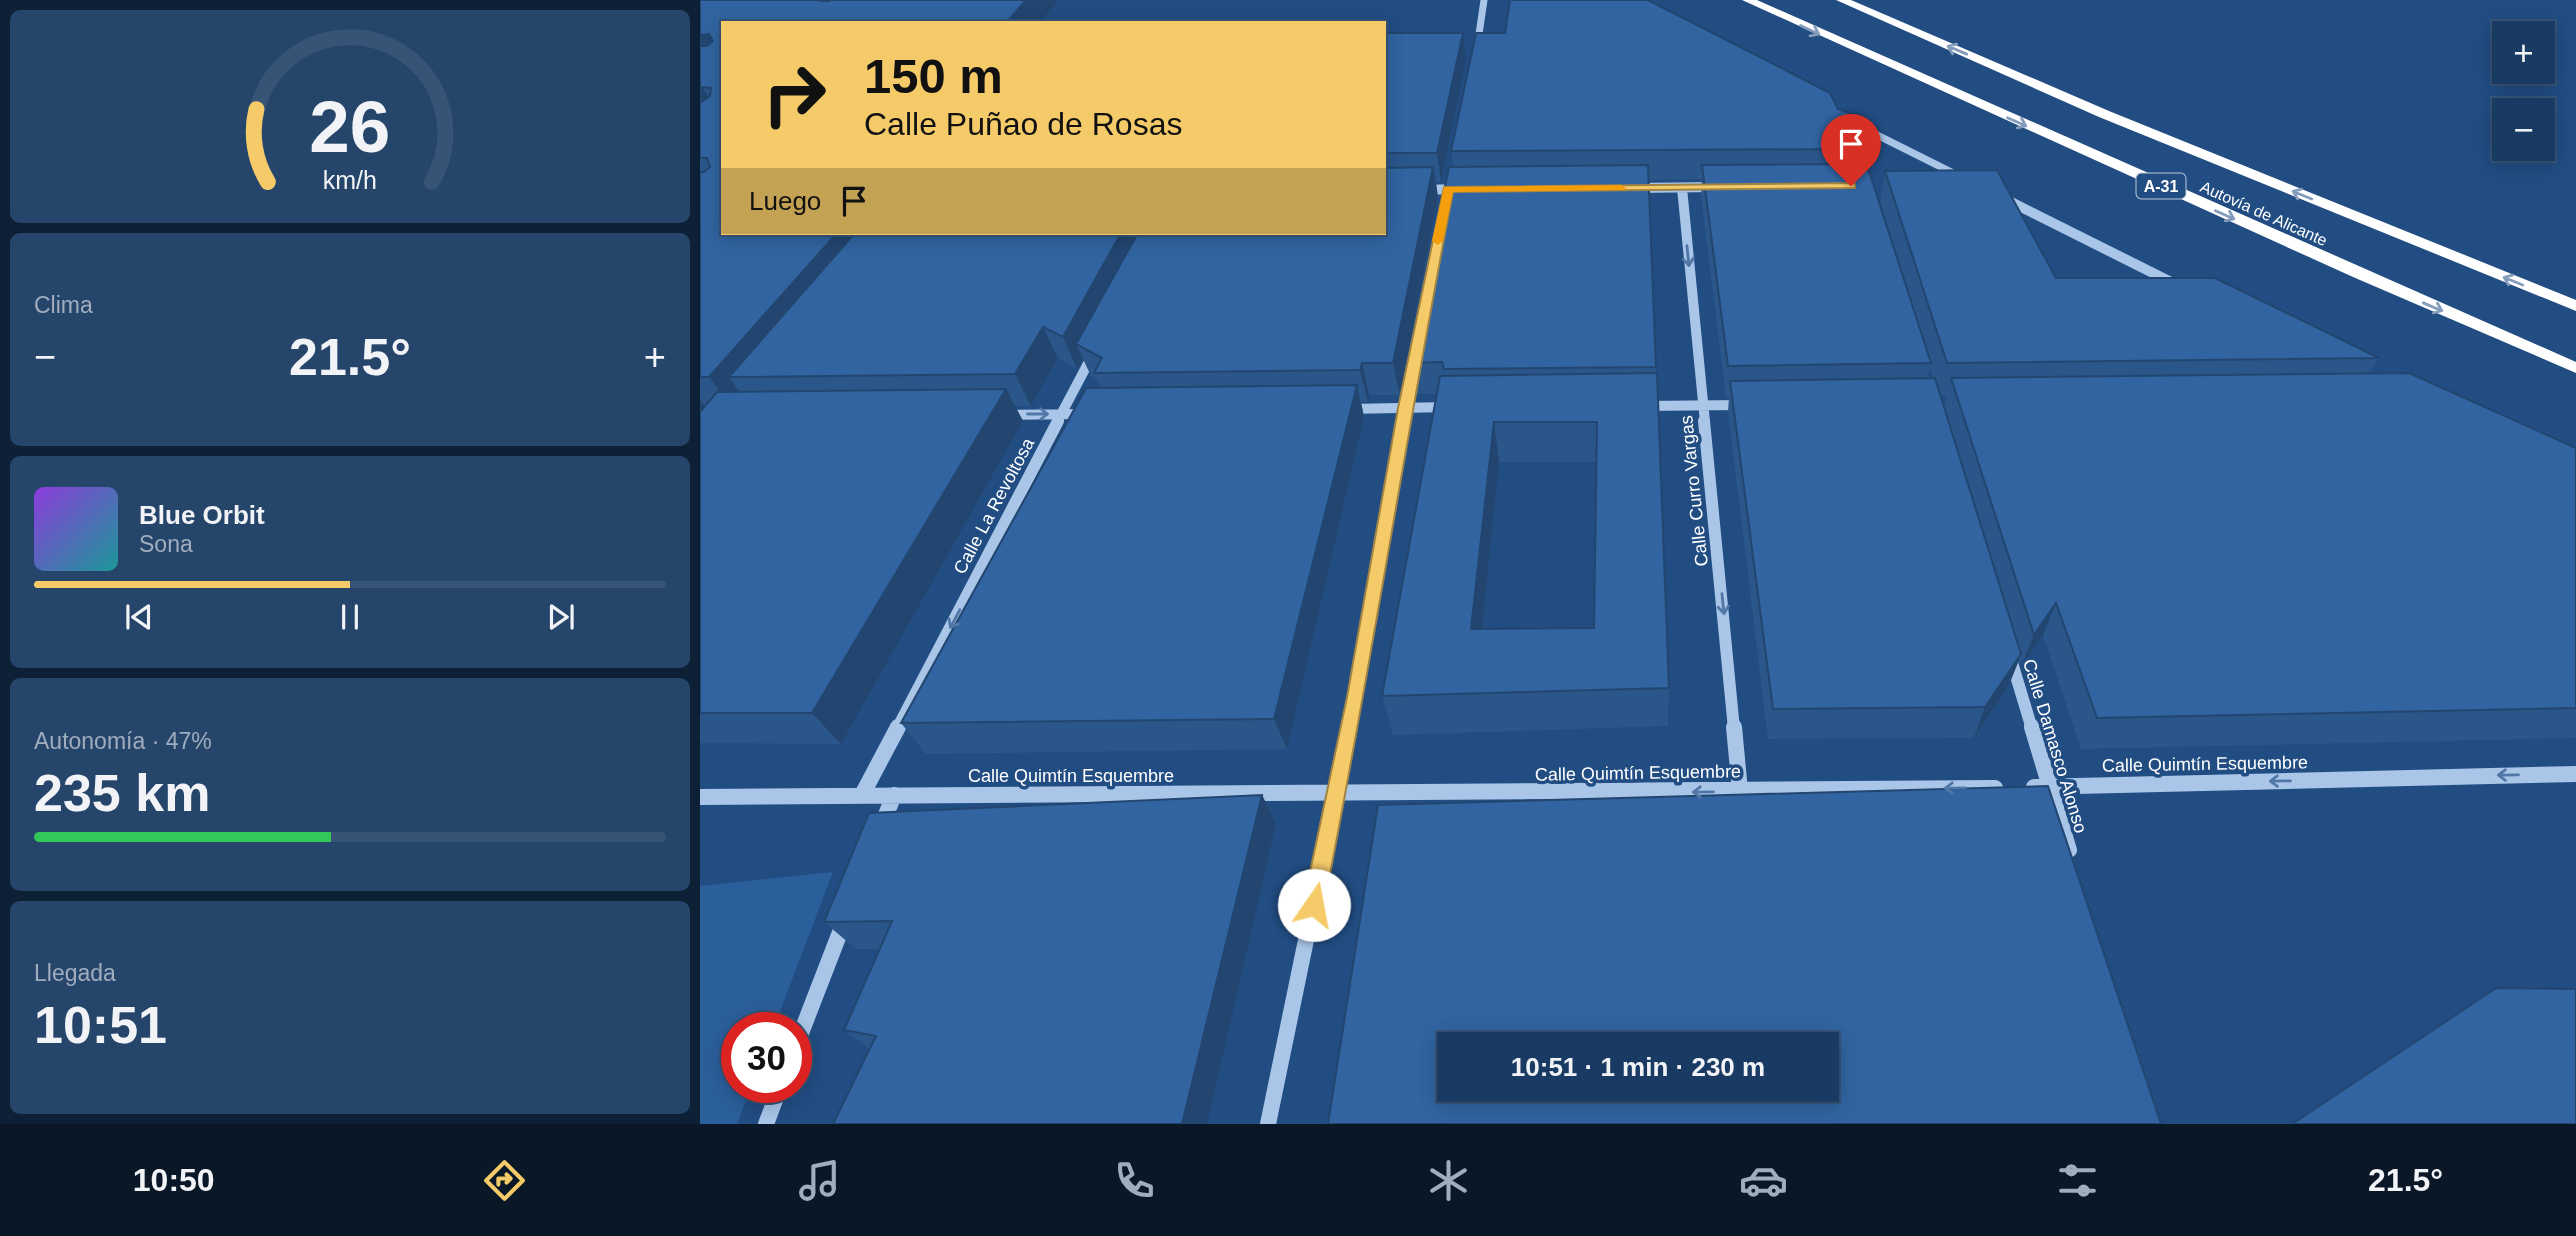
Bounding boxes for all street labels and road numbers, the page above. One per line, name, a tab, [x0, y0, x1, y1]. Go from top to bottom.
road number: A-31	[2136, 174, 2186, 198]
street label: Autovía de Alicante	[2198, 178, 2330, 249]
street label: Calle Curro Vargas	[1676, 415, 1712, 567]
street label: Calle La Revoltosa	[950, 434, 1039, 577]
street label: Calle Damasco Alonso	[2019, 656, 2091, 836]
street label: Calle Quimtín Esquembre	[2102, 752, 2308, 776]
street label: Calle Quimtín Esquembre	[1535, 761, 1741, 785]
street label: Calle Quimtín Esquembre	[968, 766, 1174, 786]

